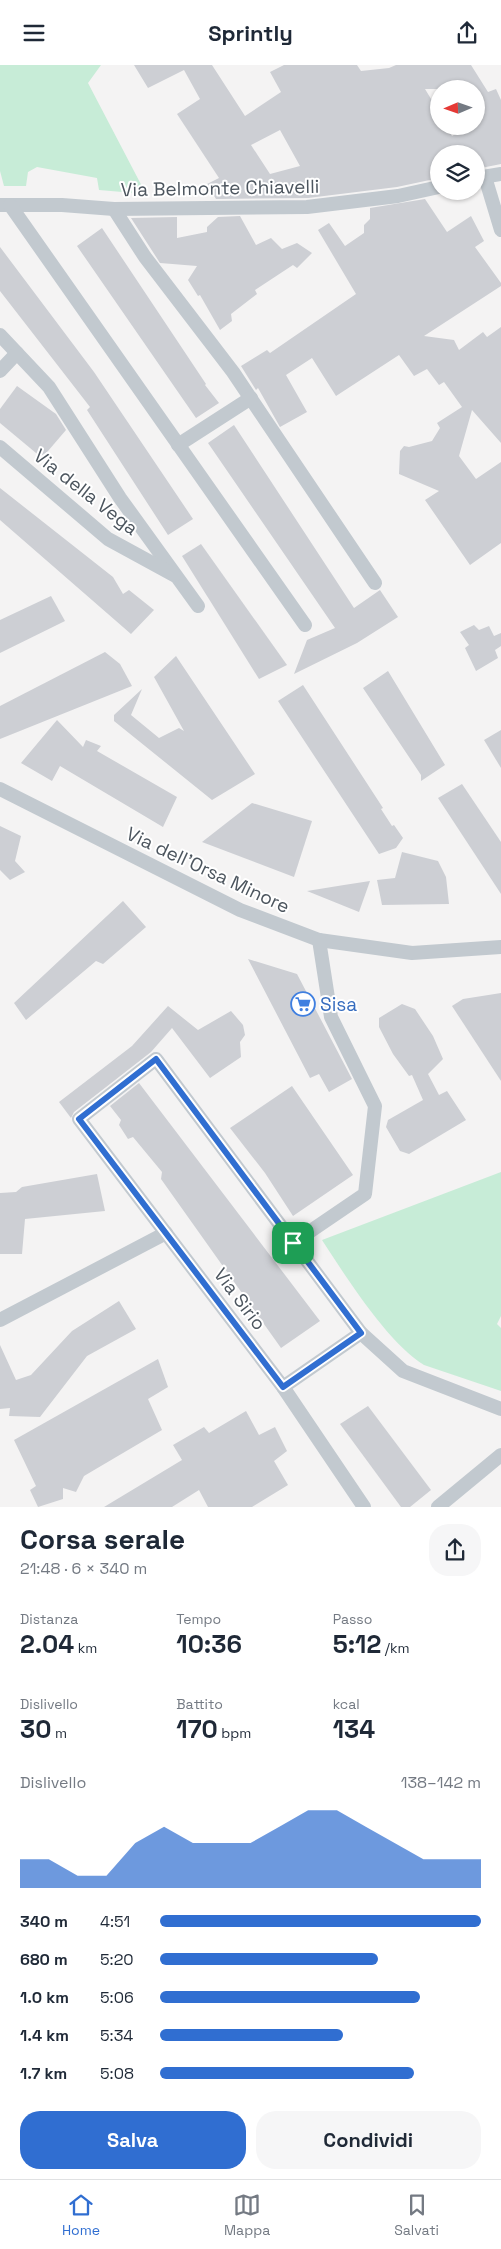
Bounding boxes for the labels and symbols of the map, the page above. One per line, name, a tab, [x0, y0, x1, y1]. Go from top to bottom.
north arrow	[430, 80, 485, 135]
street label: Via Belmonte Chiavelli	[120, 174, 320, 202]
street label: Via della Vega	[29, 443, 143, 541]
street label: Via dell'Orsa Minore	[122, 821, 294, 919]
supermarket icon: Sisa	[290, 991, 316, 1017]
place label: Sisa	[320, 992, 357, 1017]
pin	[272, 1222, 314, 1264]
street label: Via Sirio	[208, 1263, 272, 1335]

